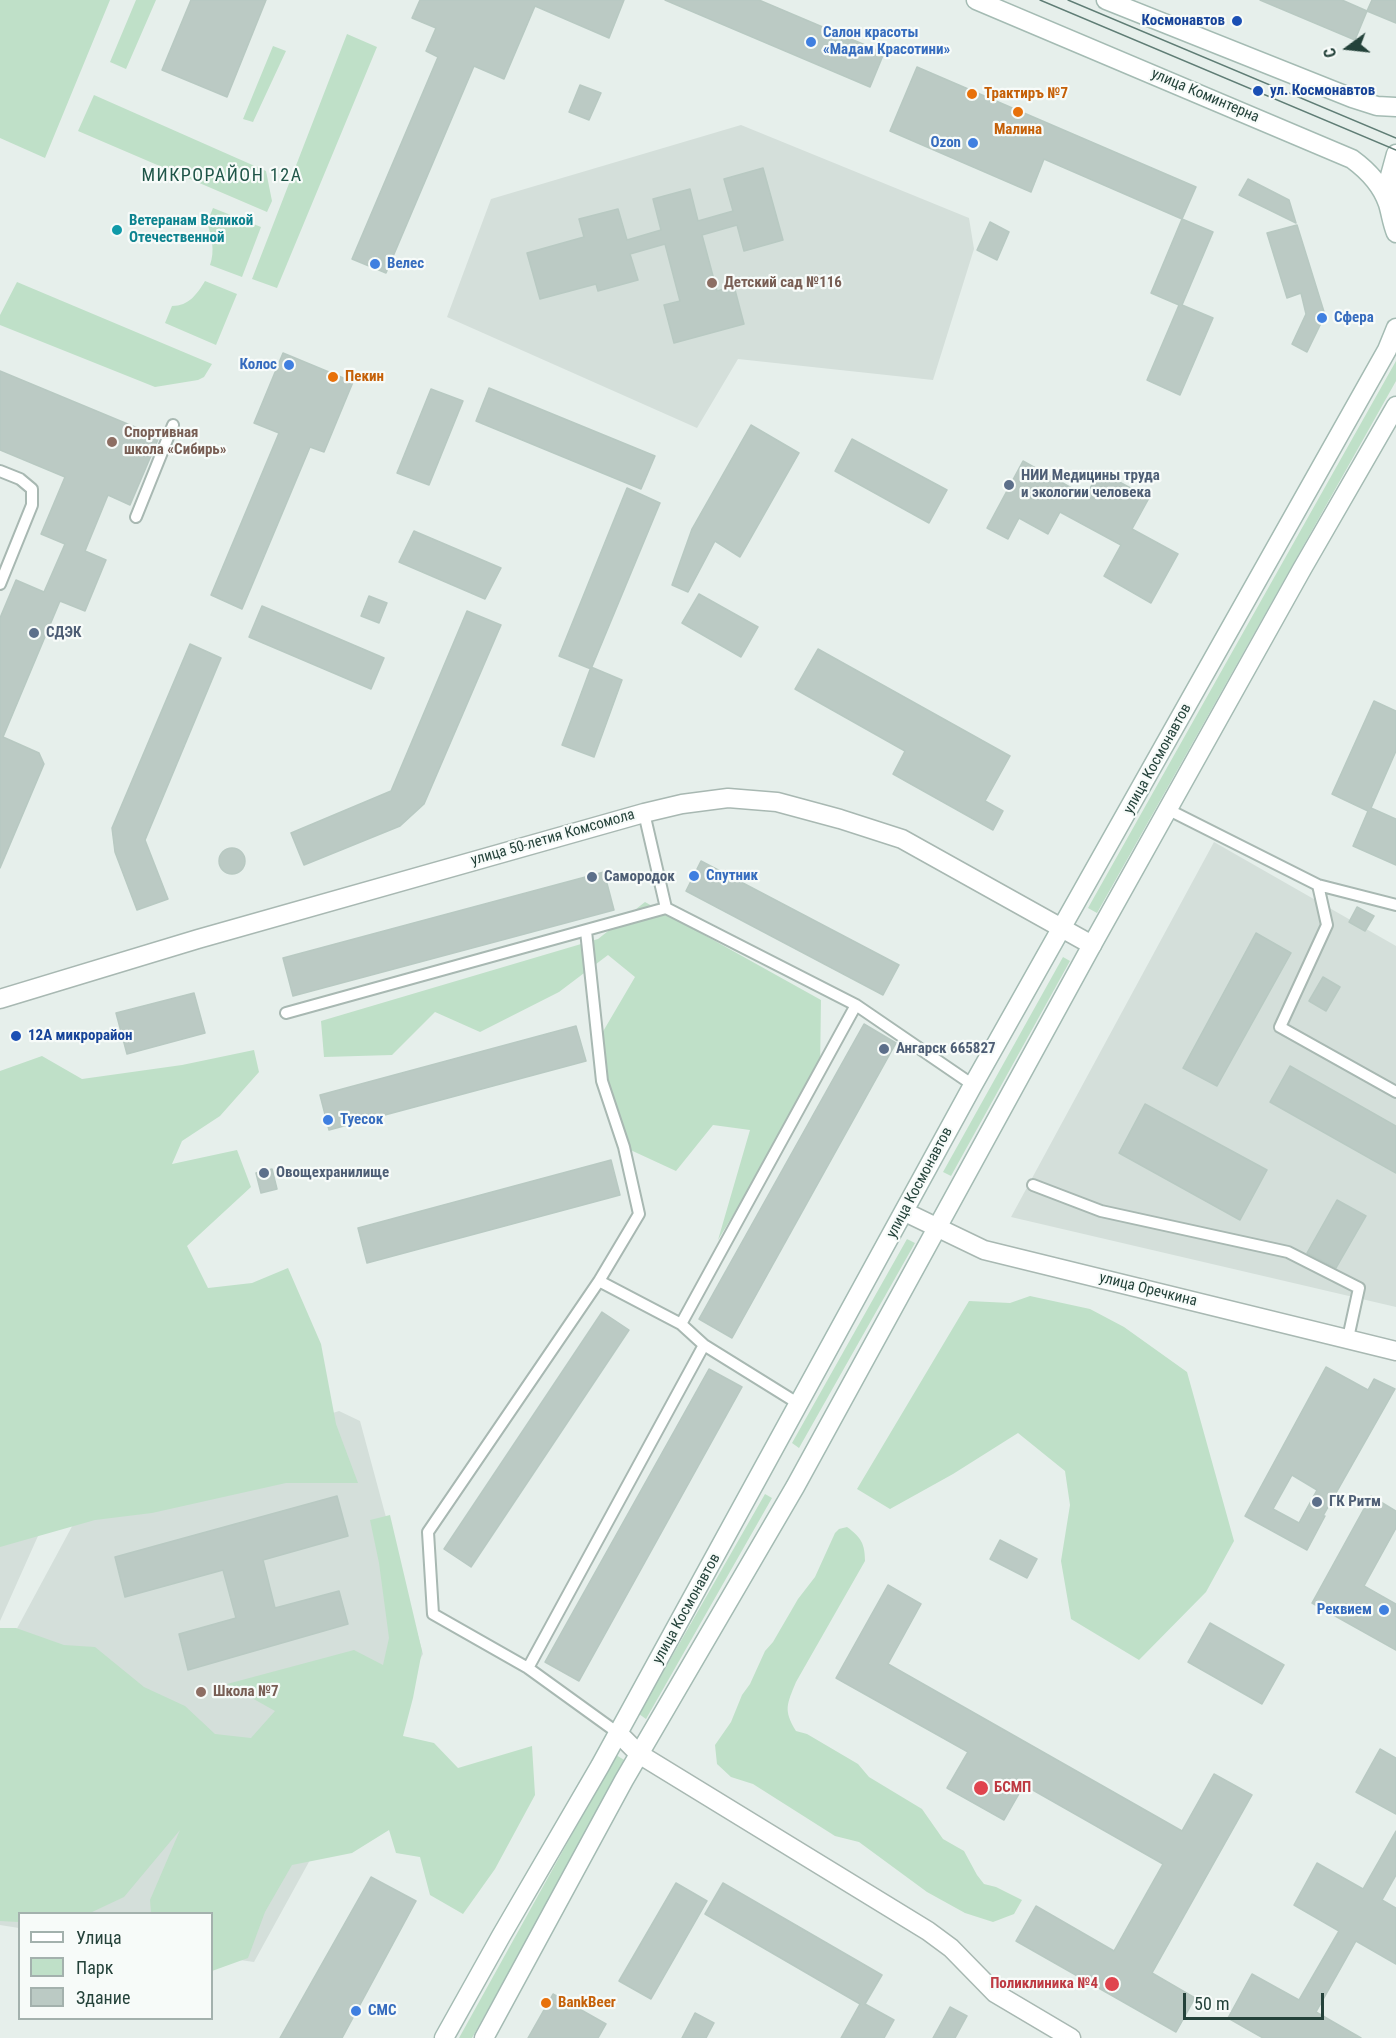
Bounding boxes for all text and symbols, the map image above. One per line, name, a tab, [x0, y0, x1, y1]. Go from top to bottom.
place label: Космонавтов	[1142, 12, 1225, 30]
marker: Космонавтов	[1230, 14, 1244, 28]
north arrow	[1318, 18, 1378, 78]
place label: Салон красоты «Мадам Красотини»	[823, 24, 950, 59]
marker: Салон красоты «Мадам Красотини»	[804, 35, 818, 49]
text: С	[1320, 46, 1340, 60]
street label: улица Коминтерна	[1148, 65, 1262, 127]
place label: ул. Космонавтов	[1270, 82, 1375, 100]
marker: ул. Космонавтов	[1251, 84, 1265, 98]
place label: Трактиръ №7	[984, 85, 1068, 103]
marker: Трактиръ №7	[965, 87, 979, 101]
marker: Малина	[1011, 105, 1025, 119]
place label: Малина	[994, 121, 1042, 139]
place label: Ozon	[930, 134, 961, 152]
marker: Ozon	[966, 136, 980, 150]
district label: МИКРОРАЙОН 12А	[141, 165, 303, 187]
place label: Ветеранам Великой Отечественной	[129, 212, 253, 247]
marker: Ветеранам Великой Отечественной	[110, 223, 124, 237]
place label: Велес	[387, 255, 424, 273]
marker: Велес	[368, 257, 382, 271]
place label: Детский сад №116	[724, 274, 842, 292]
marker: Детский сад №116	[705, 276, 719, 290]
place label: Сфера	[1334, 309, 1374, 327]
marker: Сфера	[1315, 311, 1329, 325]
place label: Колос	[240, 356, 277, 374]
marker: Колос	[282, 358, 296, 372]
place label: Пекин	[345, 368, 384, 386]
marker: Пекин	[326, 370, 340, 384]
place label: Спортивная школа «Сибирь»	[124, 424, 226, 459]
marker: Спортивная школа «Сибирь»	[105, 435, 119, 449]
place label: НИИ Медицины труда и экологии человека	[1021, 467, 1160, 502]
marker: НИИ Медицины труда и экологии человека	[1002, 478, 1016, 492]
place label: СДЭК	[46, 624, 81, 642]
marker: СДЭК	[27, 626, 41, 640]
street label: улица Космонавтов	[1120, 701, 1196, 817]
street label: улица 50-летия Комсомола	[469, 806, 637, 870]
place label: Спутник	[706, 867, 758, 885]
place label: Самородок	[604, 868, 675, 886]
marker: Спутник	[687, 869, 701, 883]
marker: Самородок	[585, 870, 599, 884]
place label: 12А микрорайон	[28, 1027, 132, 1045]
marker: 12А микрорайон	[9, 1029, 23, 1043]
place label: Ангарск 665827	[896, 1040, 996, 1058]
marker: Ангарск 665827	[877, 1042, 891, 1056]
place label: Туесок	[340, 1111, 383, 1129]
marker: Туесок	[321, 1113, 335, 1127]
street label: улица Космонавтов	[883, 1124, 957, 1242]
place label: Овощехранилище	[276, 1164, 389, 1182]
marker: Овощехранилище	[257, 1166, 271, 1180]
street label: улица Оречкина	[1097, 1269, 1199, 1311]
place label: ГК Ритм	[1329, 1493, 1381, 1511]
marker: ГК Ритм	[1310, 1495, 1324, 1509]
street label: улица Космонавтов	[649, 1551, 725, 1667]
place label: Реквием	[1317, 1601, 1372, 1619]
marker: Реквием	[1377, 1603, 1391, 1617]
place label: Школа №7	[213, 1683, 279, 1701]
marker: Школа №7	[194, 1685, 208, 1699]
marker: БСМП	[972, 1779, 990, 1797]
place label: БСМП	[994, 1779, 1031, 1797]
legend	[18, 1912, 213, 2020]
text: Улица	[76, 1927, 122, 1948]
text: Парк	[76, 1957, 113, 1978]
place label: Поликлиника №4	[990, 1975, 1098, 1993]
marker: Поликлиника №4	[1103, 1975, 1121, 1993]
scale bar	[1186, 1981, 1327, 2019]
text: Здание	[76, 1987, 130, 2008]
text: 50 m	[1194, 1993, 1229, 2014]
place label: BankBeer	[558, 1994, 616, 2012]
marker: BankBeer	[539, 1996, 553, 2010]
place label: СМС	[368, 2002, 396, 2020]
marker: СМС	[349, 2004, 363, 2018]

